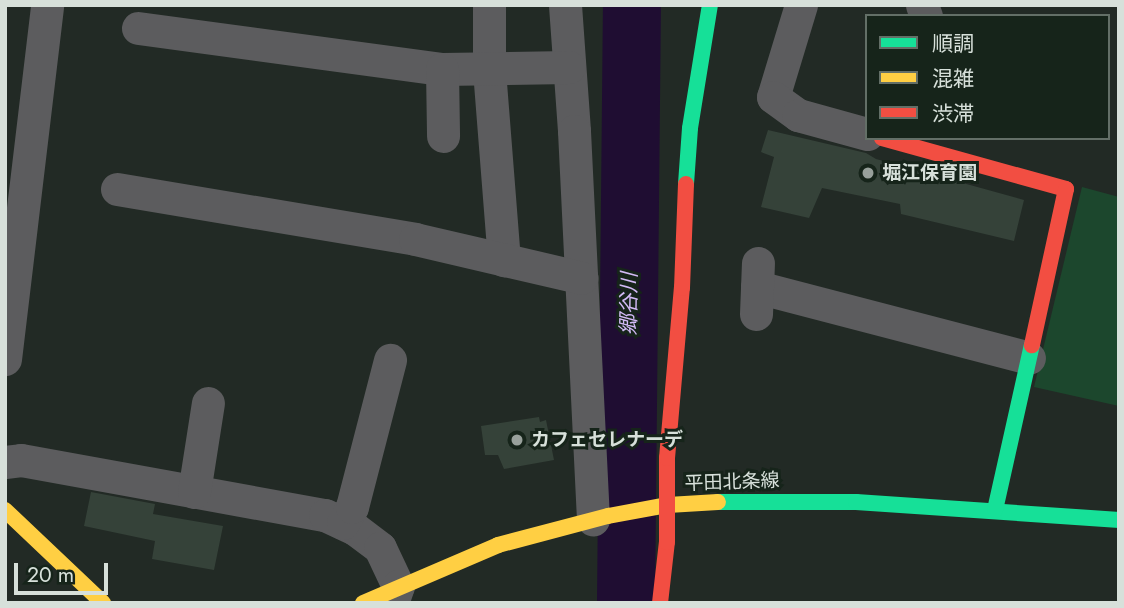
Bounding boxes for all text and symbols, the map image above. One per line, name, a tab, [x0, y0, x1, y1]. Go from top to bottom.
legend	[865, 14, 1110, 140]
text: 順調	[932, 29, 974, 59]
text: 混雑	[932, 64, 974, 94]
text: 渋滞	[932, 99, 974, 129]
place label: 堀江保育園	[882, 162, 977, 184]
marker: 堀江保育園	[860, 165, 876, 181]
water label: 郷谷川	[616, 272, 642, 336]
place label: カフェセレナーデ	[531, 429, 683, 451]
marker: カフェセレナーデ	[509, 432, 525, 448]
street label: 平田北条線	[684, 469, 780, 495]
scale bar	[18, 548, 112, 592]
text: 20 m	[27, 560, 74, 590]

